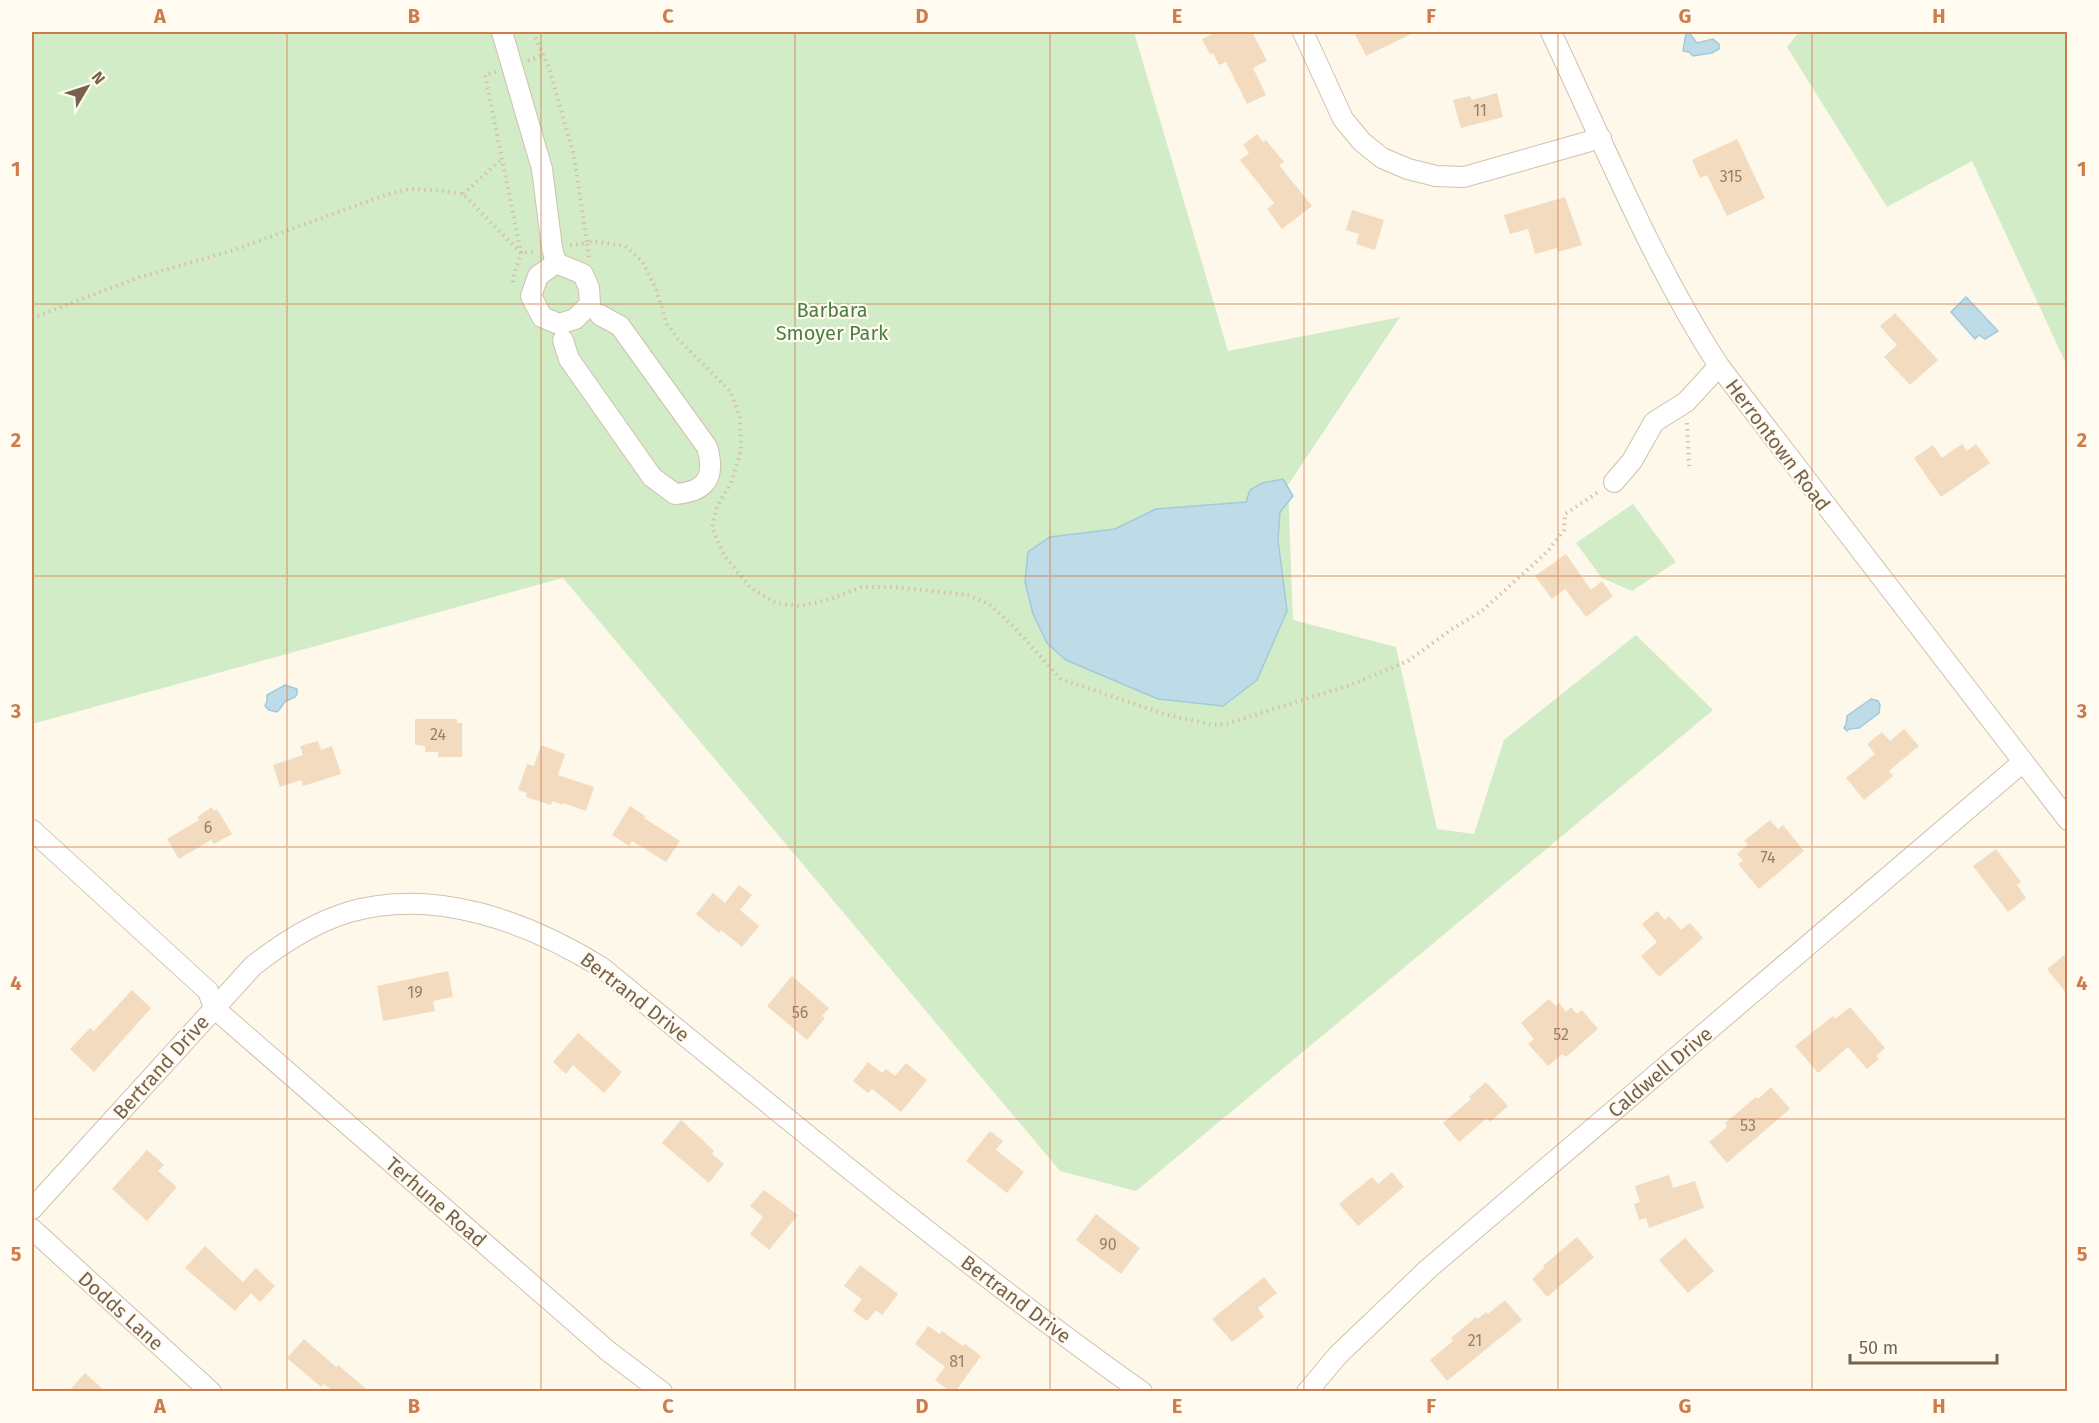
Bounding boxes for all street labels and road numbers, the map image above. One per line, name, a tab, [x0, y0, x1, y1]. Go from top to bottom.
street label: Herrontown Road	[1721, 374, 1835, 516]
street label: Bertrand Drive	[576, 947, 694, 1047]
street label: Bertrand Drive	[108, 1010, 214, 1124]
street label: Caldwell Drive	[1603, 1021, 1717, 1123]
street label: Terhune Road	[381, 1152, 491, 1252]
street label: Bertrand Drive	[956, 1250, 1076, 1348]
street label: Dodds Lane	[73, 1266, 169, 1356]

